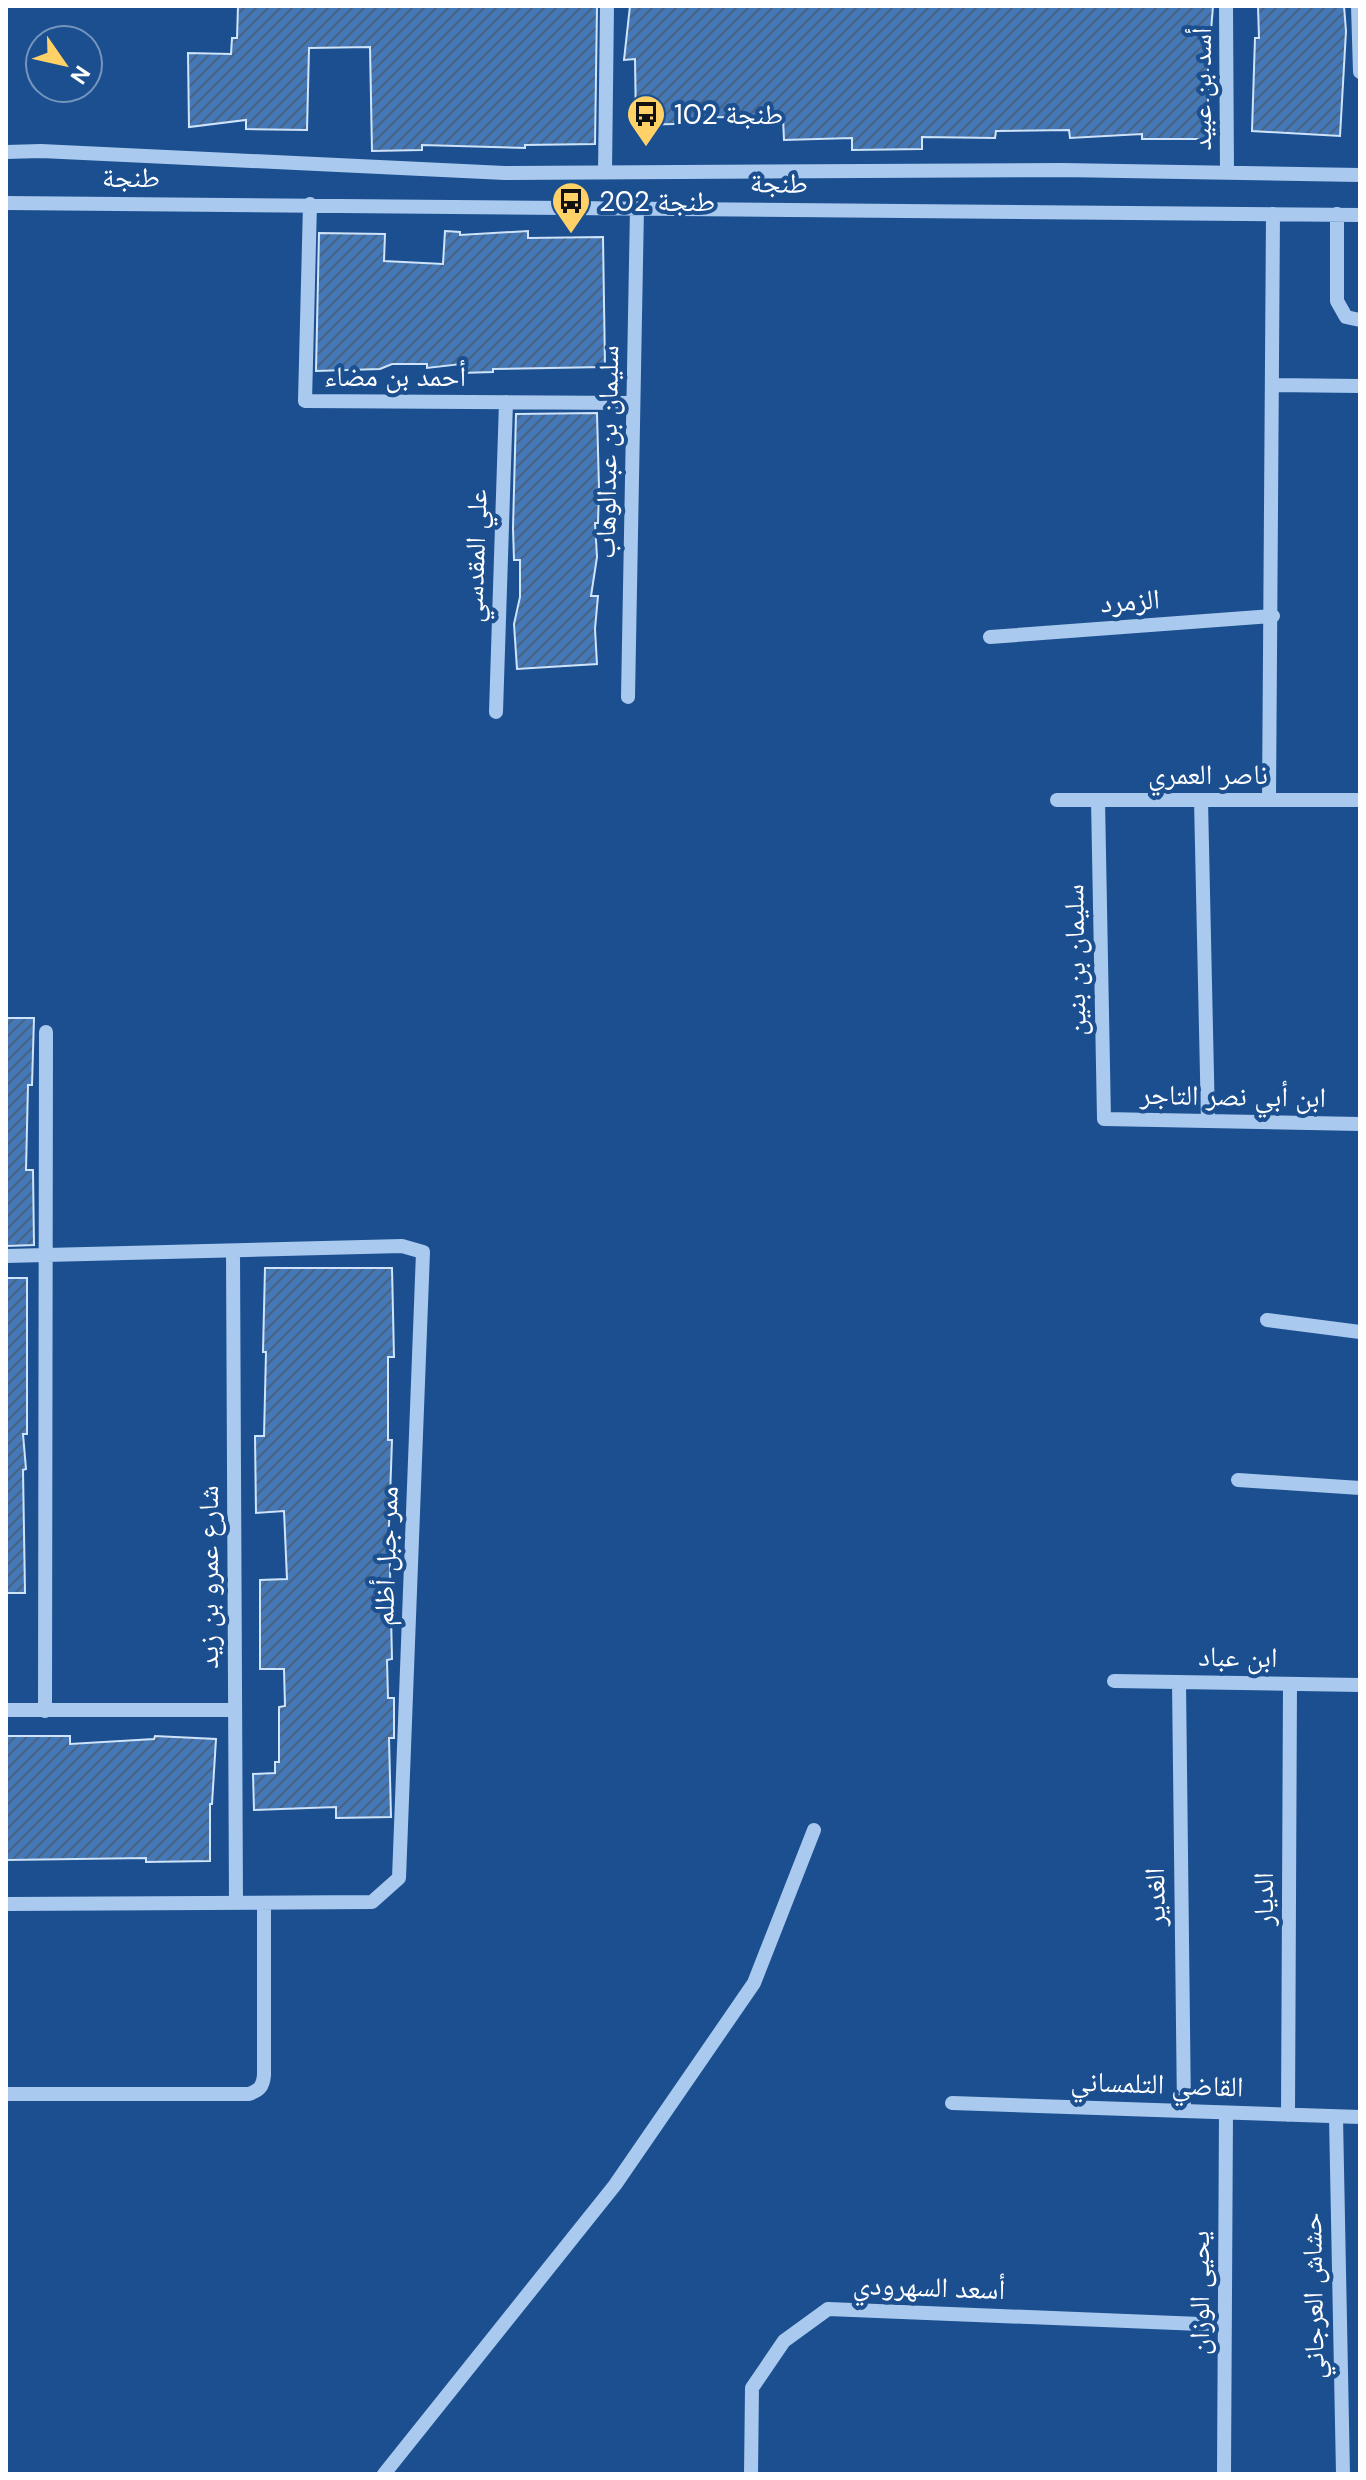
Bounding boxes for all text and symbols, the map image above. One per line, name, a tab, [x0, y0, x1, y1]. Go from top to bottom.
north arrow	[24, 24, 104, 104]
street label: أسد بن عبيد	[1183, 27, 1220, 151]
text: N	[64, 60, 97, 90]
bus stop icon: طنجة 102	[625, 93, 667, 148]
place label: طنجة 102	[674, 96, 783, 133]
street label: طنجة	[102, 159, 160, 196]
street label: طنجة	[750, 164, 808, 202]
bus stop icon: طنجة 202	[550, 180, 592, 235]
place label: طنجة 202	[599, 183, 715, 220]
street label: سليمان بن عبدالوهاب	[587, 345, 627, 559]
street label: أحمد بن مضاء	[324, 358, 466, 395]
street label: علي المقدسي	[454, 489, 500, 624]
street label: الزمرد	[1099, 580, 1161, 622]
street label: ناصر العمري	[1148, 756, 1268, 797]
street label: سليمان بن بنين	[1055, 884, 1095, 1036]
street label: ابن أبي نصر التاجر	[1138, 1076, 1326, 1120]
street label: شارع عمرو بن زيد	[190, 1485, 227, 1669]
street label: ممر جبل أظلم	[365, 1485, 407, 1627]
street label: ابن عباد	[1198, 1638, 1278, 1676]
street label: الغدير	[1136, 1867, 1174, 1928]
street label: الديار	[1245, 1872, 1282, 1927]
street label: القاضي التلمساني	[1070, 2062, 1244, 2110]
street label: حشاش العرجاني	[1293, 2212, 1337, 2380]
street label: يحيى الوزان	[1181, 2231, 1218, 2355]
street label: أسعد السهرودي	[852, 2266, 1006, 2312]

